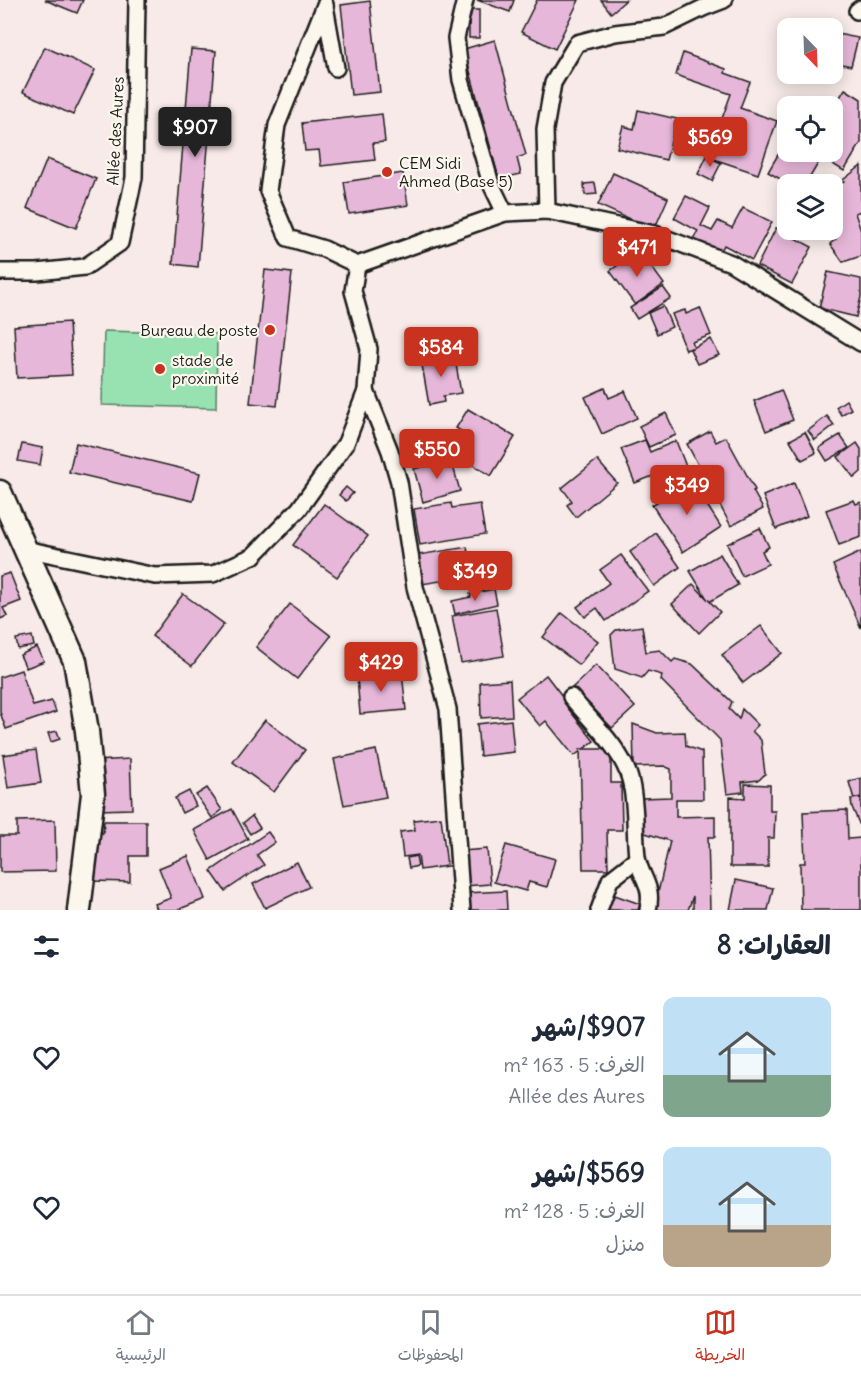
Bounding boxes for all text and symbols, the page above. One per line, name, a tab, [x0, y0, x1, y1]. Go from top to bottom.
north arrow	[777, 18, 843, 84]
map controls	[777, 18, 843, 240]
street label: Allée des Aures	[102, 76, 128, 186]
button: locate	[777, 96, 843, 162]
pin: $907	[159, 107, 231, 158]
text: $907	[172, 114, 218, 139]
pin: $569	[674, 117, 746, 168]
text: $569	[687, 124, 733, 149]
place label: CEM Sidi Ahmed (Base 5)	[399, 153, 513, 191]
marker: CEM Sidi Ahmed (Base 5)	[380, 165, 394, 179]
button: layers	[777, 174, 843, 240]
pin: $471	[601, 227, 673, 278]
text: $471	[617, 234, 657, 259]
place label: Bureau de poste	[140, 320, 258, 340]
marker: Bureau de poste	[263, 323, 277, 337]
pin: $584	[405, 327, 477, 378]
text: $584	[418, 334, 464, 359]
place label: stade de proximité	[172, 350, 239, 388]
marker: stade de proximité	[153, 362, 167, 376]
pin: $550	[401, 429, 473, 480]
text: $550	[413, 436, 461, 461]
pin: $349	[651, 465, 723, 516]
text: $349	[664, 472, 710, 497]
pin: $349	[439, 551, 511, 602]
text: $349	[452, 558, 498, 583]
pin: $429	[345, 642, 417, 693]
text: $429	[358, 649, 404, 674]
text: العقارات: 8	[717, 928, 831, 961]
icon: filters	[30, 930, 63, 963]
text: $907/شهر	[534, 1010, 645, 1043]
icon: home	[711, 1021, 783, 1093]
icon: heart	[30, 1041, 63, 1074]
text: الغرف: 5 · 163 m²	[503, 1052, 645, 1077]
text: Allée des Aures	[509, 1083, 645, 1108]
text: $569/شهر	[533, 1156, 645, 1189]
icon: home	[711, 1171, 783, 1243]
icon: heart	[30, 1191, 63, 1224]
text: الغرف: 5 · 128 m²	[504, 1198, 645, 1223]
text: منزل	[606, 1231, 645, 1256]
tab: الرئيسية	[116, 1306, 166, 1369]
tab: المحفوظات	[398, 1306, 464, 1369]
tab: الخريطة	[695, 1306, 745, 1369]

